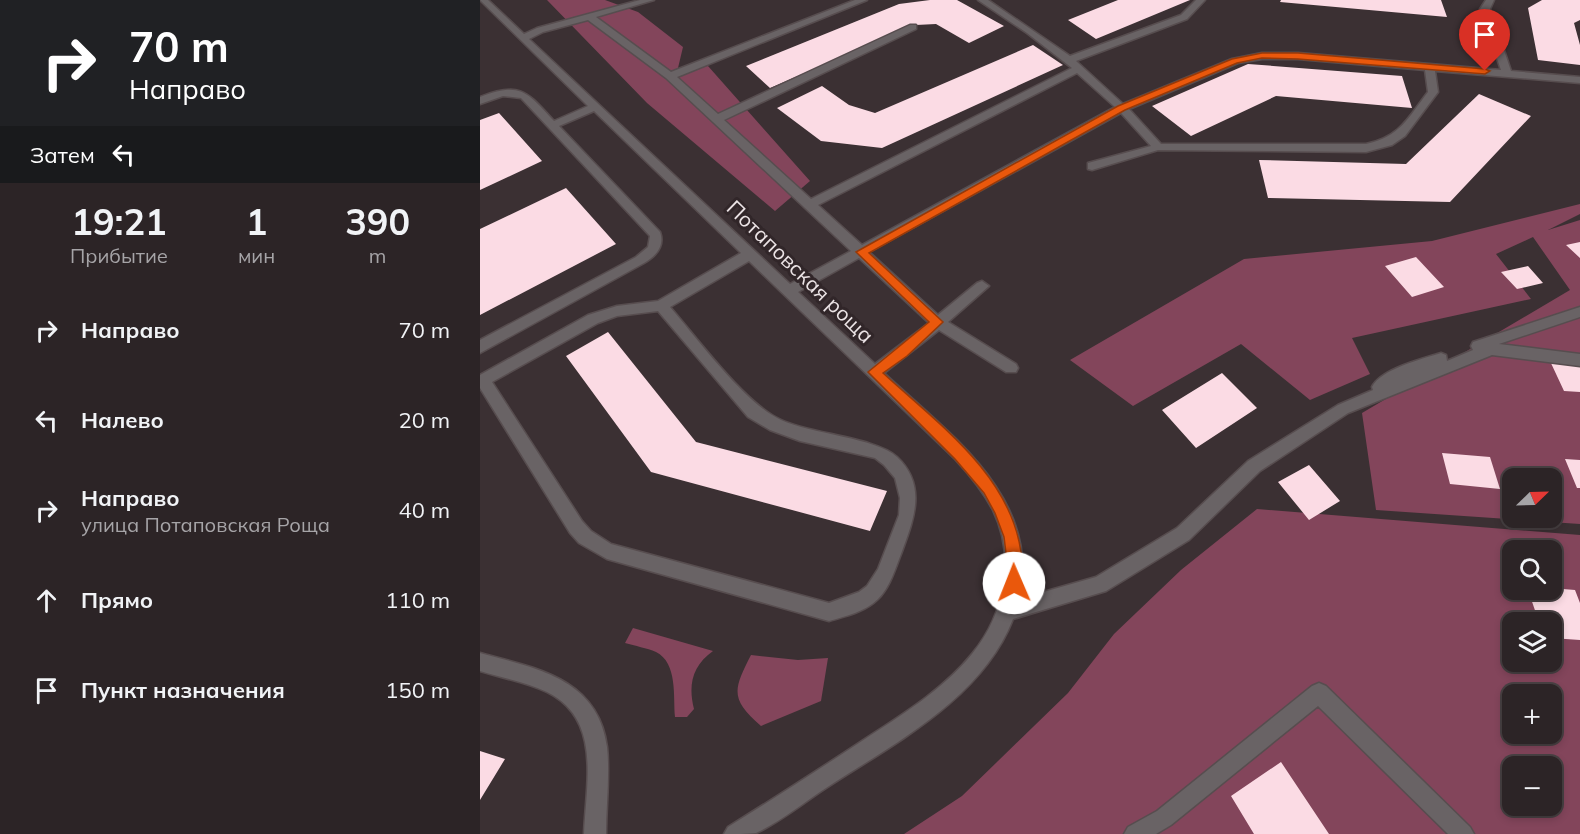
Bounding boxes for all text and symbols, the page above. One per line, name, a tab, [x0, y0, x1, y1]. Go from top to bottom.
pin	[1459, 9, 1510, 71]
icon: arrive	[1468, 18, 1501, 51]
text: 70 m	[129, 20, 229, 73]
icon: right	[30, 24, 108, 102]
text: Направо	[129, 72, 246, 106]
icon: left	[107, 138, 140, 171]
text: Затем	[30, 141, 95, 169]
street label: Потаповская роща	[722, 194, 880, 348]
text: 19:21	[71, 199, 167, 244]
text: 1	[246, 199, 267, 244]
text: 390	[345, 199, 410, 244]
text: Прибытие	[70, 243, 168, 268]
text: мин	[238, 243, 275, 268]
text: m	[369, 243, 386, 268]
icon: right	[30, 314, 63, 347]
text: Направо	[81, 316, 179, 344]
text: 70 m	[399, 316, 450, 344]
icon: left	[30, 404, 63, 437]
text: Налево	[81, 406, 164, 434]
text: 20 m	[399, 406, 450, 434]
north arrow	[1502, 468, 1562, 528]
map controls	[1502, 468, 1562, 816]
text: Направо	[81, 484, 179, 512]
icon: right	[30, 494, 63, 527]
text: 40 m	[399, 496, 450, 524]
text: улица Потаповская Роща	[81, 512, 330, 537]
button: search	[1502, 540, 1562, 600]
position arrow	[982, 551, 1046, 615]
icon: ahead	[30, 584, 63, 617]
text: Прямо	[81, 586, 153, 614]
text: 110 m	[385, 586, 450, 614]
button: layers	[1502, 612, 1562, 672]
icon: arrive	[30, 674, 63, 707]
text: Пункт назначения	[81, 676, 285, 704]
text: 150 m	[385, 676, 450, 704]
button: +	[1502, 684, 1562, 744]
button: −	[1502, 756, 1562, 816]

